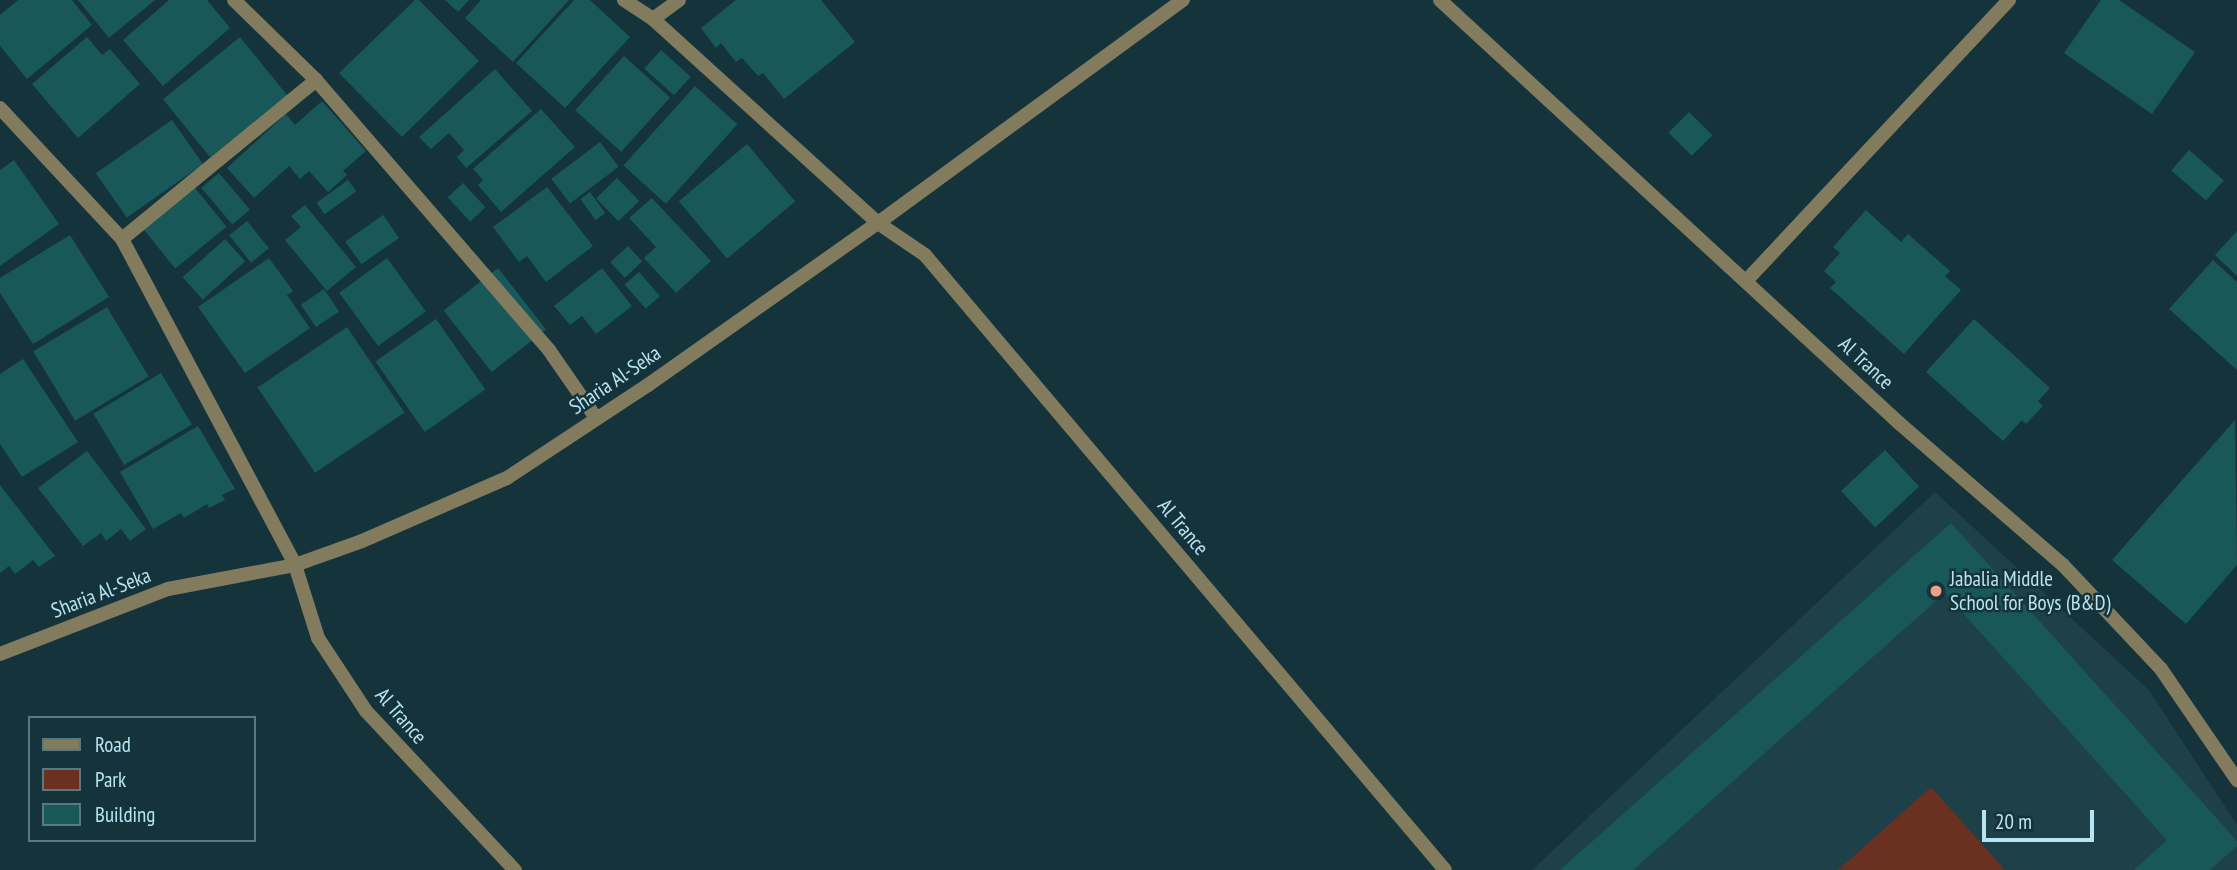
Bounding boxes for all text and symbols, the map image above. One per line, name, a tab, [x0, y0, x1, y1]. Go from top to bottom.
street label: Al Trance	[1833, 331, 1899, 395]
street label: Sharia Al-Seka	[564, 340, 666, 420]
street label: Al Trance	[1152, 494, 1214, 560]
street label: Sharia Al-Seka	[48, 562, 154, 624]
place label: Jabalia Middle School for Boys (B&D)	[1950, 566, 2110, 616]
marker: Jabalia Middle School for Boys (B&D)	[1928, 583, 1944, 599]
street label: Al Trance	[370, 683, 432, 749]
legend	[28, 716, 256, 842]
text: Road	[95, 731, 131, 758]
text: Park	[95, 766, 126, 793]
scale bar	[1985, 796, 2097, 840]
text: Building	[95, 801, 155, 828]
text: 20 m	[1995, 808, 2032, 835]

